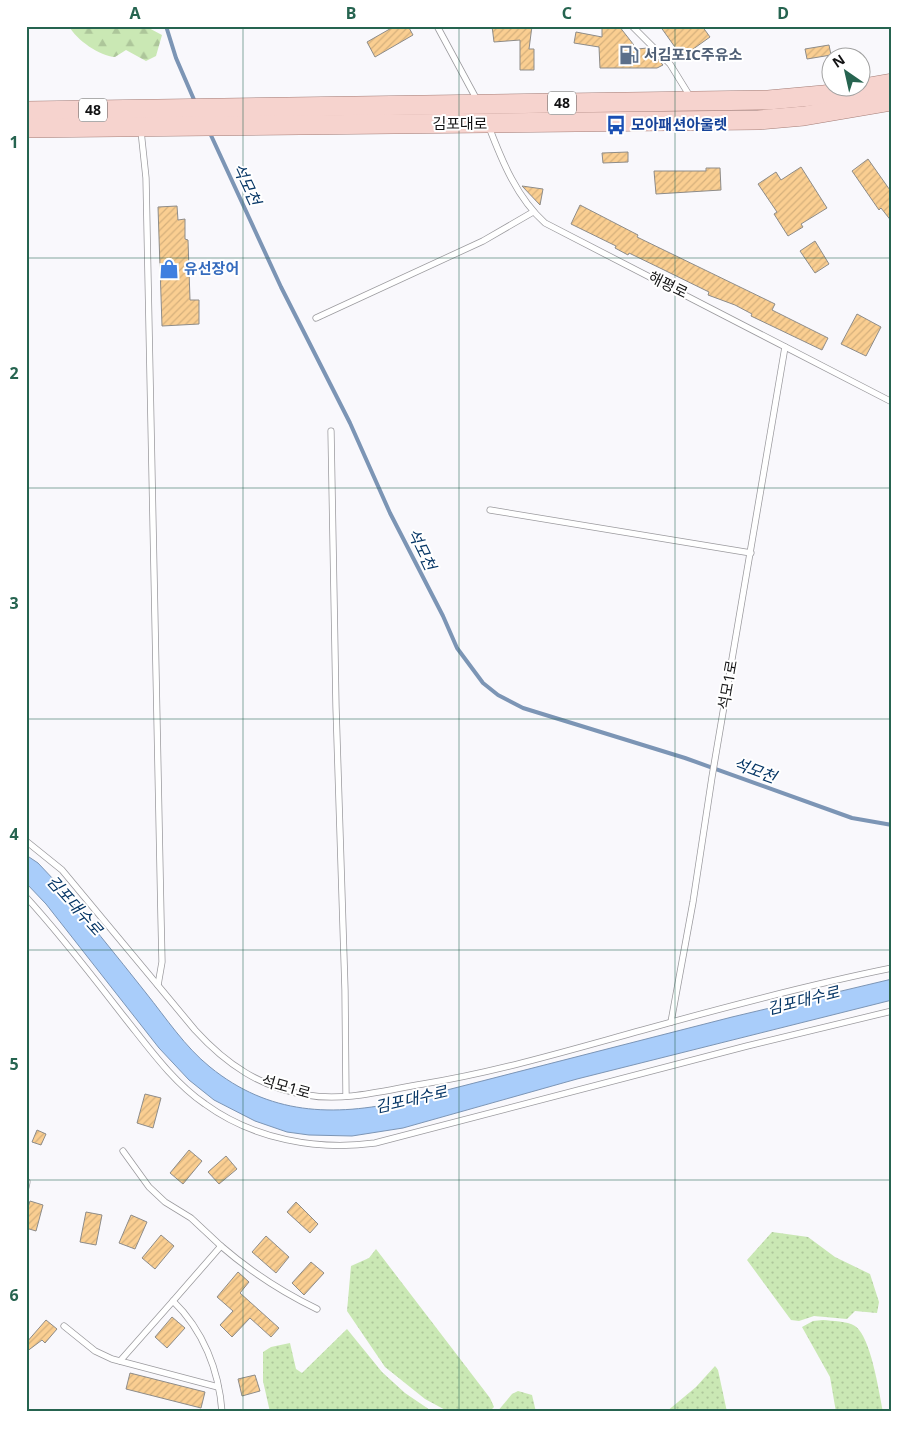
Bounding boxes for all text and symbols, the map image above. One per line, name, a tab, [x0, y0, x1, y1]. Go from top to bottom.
text: A	[129, 2, 141, 24]
text: B	[346, 2, 356, 24]
text: C	[562, 2, 572, 24]
text: D	[777, 2, 789, 24]
fuel station icon: 서김포IC주유소	[618, 44, 640, 66]
place label: 서김포IC주유소	[644, 44, 742, 64]
north arrow	[820, 48, 870, 98]
text: N	[828, 50, 848, 72]
road number: 48	[548, 92, 576, 115]
road number: 48	[79, 98, 107, 122]
street label: 김포대로	[432, 113, 488, 133]
bus stop icon: 모아패션아울렛	[605, 114, 627, 136]
place label: 모아패션아울렛	[631, 114, 728, 134]
text: 1	[9, 131, 19, 153]
water label: 석모천	[228, 159, 267, 211]
shop icon: 유선장어	[158, 258, 180, 280]
place label: 유선장어	[184, 258, 239, 278]
street label: 해평로	[645, 266, 691, 302]
text: 2	[9, 362, 19, 384]
water label: 석모천	[402, 524, 443, 576]
text: 3	[9, 592, 19, 614]
street label: 석모1로	[713, 658, 741, 711]
water label: 석모천	[730, 752, 782, 789]
text: 4	[9, 823, 19, 845]
water label: 김포대수로	[42, 870, 109, 941]
water label: 김포대수로	[765, 980, 843, 1020]
text: 5	[9, 1053, 19, 1075]
street label: 석모1로	[259, 1070, 313, 1103]
water label: 김포대수로	[373, 1080, 451, 1118]
text: 6	[9, 1284, 19, 1306]

